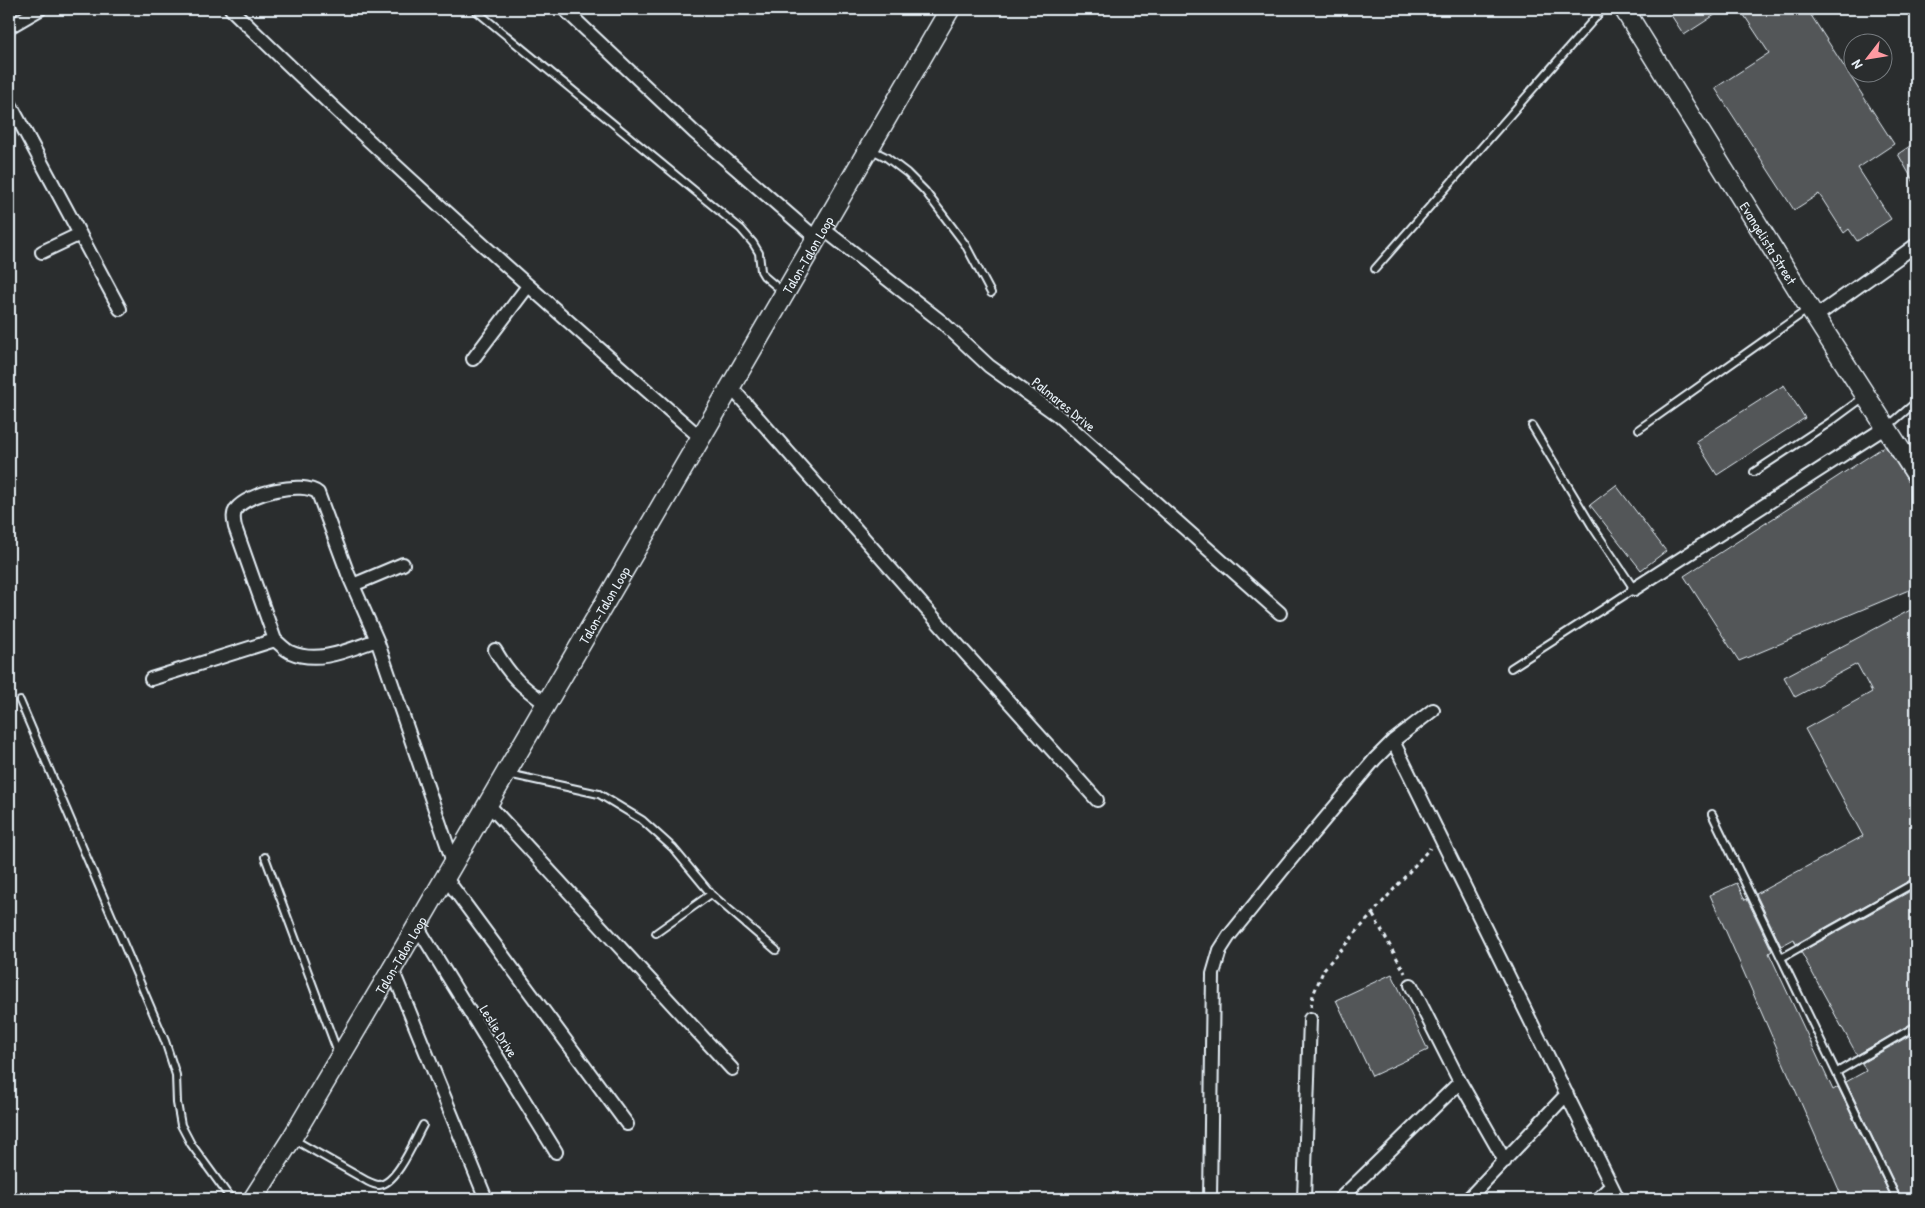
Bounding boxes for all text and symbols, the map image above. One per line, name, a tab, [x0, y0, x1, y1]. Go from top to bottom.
north arrow	[1842, 32, 1892, 82]
text: N	[1846, 56, 1866, 73]
street label: Evangelista Street	[1736, 198, 1802, 288]
street label: Talon-Talon Loop	[777, 212, 838, 297]
street label: Palmares Drive	[1028, 372, 1100, 436]
street label: Talon-Talon Loop	[574, 562, 635, 647]
street label: Talon-Talon Loop	[370, 913, 431, 997]
street label: Leslie Drive	[476, 1001, 523, 1061]

